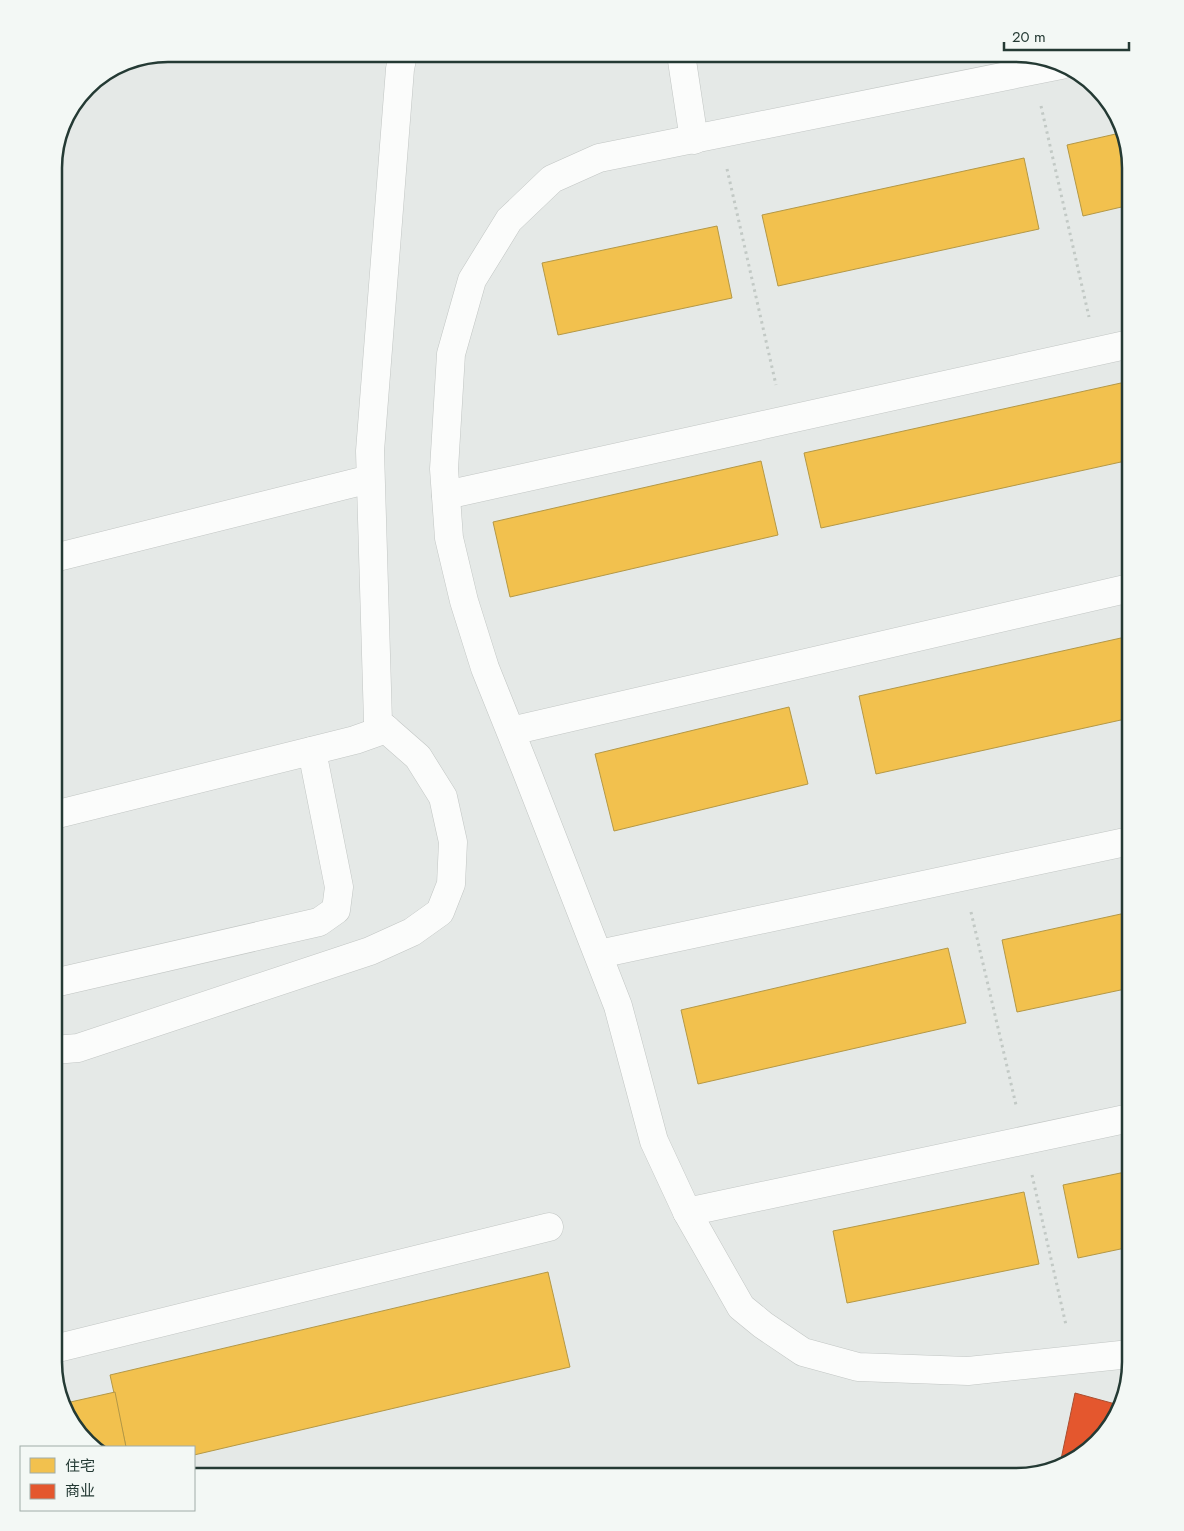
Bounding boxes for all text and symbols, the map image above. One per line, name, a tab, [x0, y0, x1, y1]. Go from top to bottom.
scale bar	[1004, 20, 1129, 52]
text: 20 m	[1012, 26, 1046, 48]
legend	[20, 1446, 195, 1511]
text: 住宅	[65, 1455, 95, 1477]
text: 商业	[65, 1480, 95, 1502]

